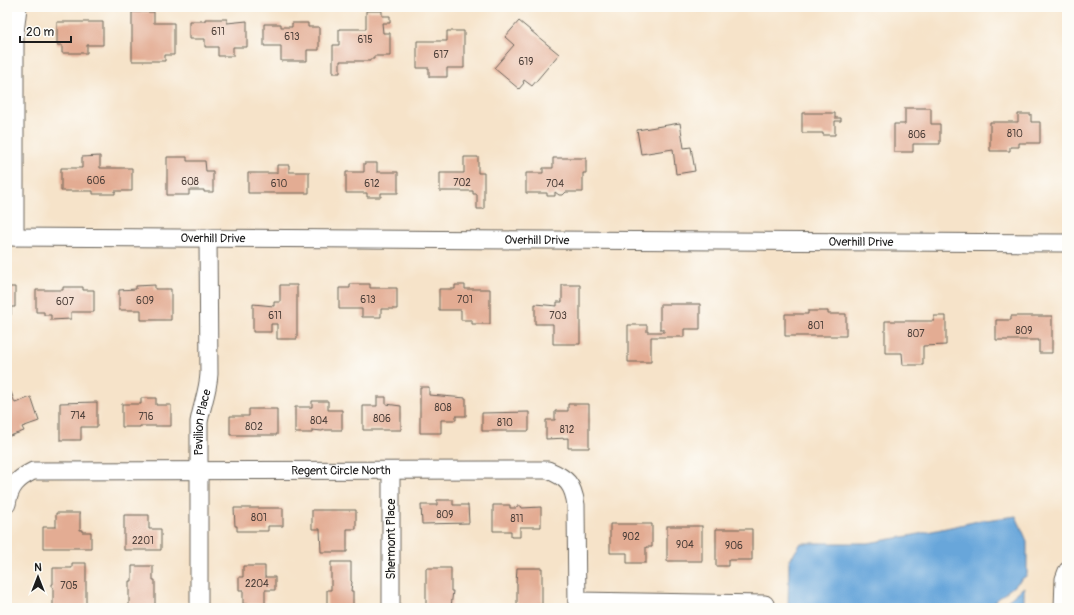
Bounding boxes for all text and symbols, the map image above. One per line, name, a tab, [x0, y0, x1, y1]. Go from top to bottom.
scale bar	[20, 18, 71, 44]
text: 20 m	[26, 25, 55, 40]
house number: 611	[211, 26, 225, 38]
house number: 613	[284, 31, 300, 43]
house number: 615	[357, 34, 373, 46]
house number: 617	[433, 49, 449, 61]
house number: 619	[519, 56, 533, 68]
house number: 810	[1007, 128, 1023, 140]
house number: 806	[908, 129, 926, 141]
house number: 606	[87, 175, 105, 187]
house number: 608	[181, 176, 199, 188]
house number: 702	[453, 177, 471, 189]
house number: 610	[271, 178, 287, 190]
house number: 612	[364, 178, 380, 190]
house number: 704	[546, 178, 564, 190]
street label: Overhill Drive	[180, 231, 246, 246]
street label: Overhill Drive	[504, 233, 570, 248]
street label: Overhill Drive	[828, 235, 894, 250]
house number: 613	[360, 294, 376, 306]
house number: 701	[457, 294, 473, 306]
house number: 609	[136, 295, 154, 307]
house number: 607	[56, 296, 75, 308]
house number: 611	[268, 310, 282, 322]
house number: 703	[549, 310, 567, 322]
house number: 801	[808, 320, 824, 332]
house number: 809	[1015, 325, 1033, 337]
house number: 807	[907, 328, 925, 340]
street label: Pavilion Place	[192, 388, 215, 456]
house number: 808	[435, 402, 451, 414]
house number: 714	[71, 410, 86, 422]
house number: 716	[138, 411, 154, 423]
house number: 806	[373, 413, 391, 425]
house number: 804	[310, 415, 328, 427]
house number: 810	[497, 417, 513, 429]
house number: 802	[245, 421, 263, 433]
house number: 812	[560, 424, 575, 436]
street label: Regent Circle North	[291, 463, 391, 478]
street label: Shermont Place	[384, 498, 399, 580]
house number: 809	[436, 509, 454, 521]
house number: 801	[251, 512, 267, 524]
house number: 811	[511, 513, 524, 525]
house number: 902	[622, 531, 640, 543]
house number: 2201	[132, 535, 154, 547]
house number: 904	[676, 539, 694, 551]
house number: 906	[725, 540, 743, 552]
north arrow	[18, 557, 58, 597]
text: N	[34, 561, 42, 574]
house number: 2204	[245, 578, 269, 590]
house number: 705	[60, 580, 78, 592]

